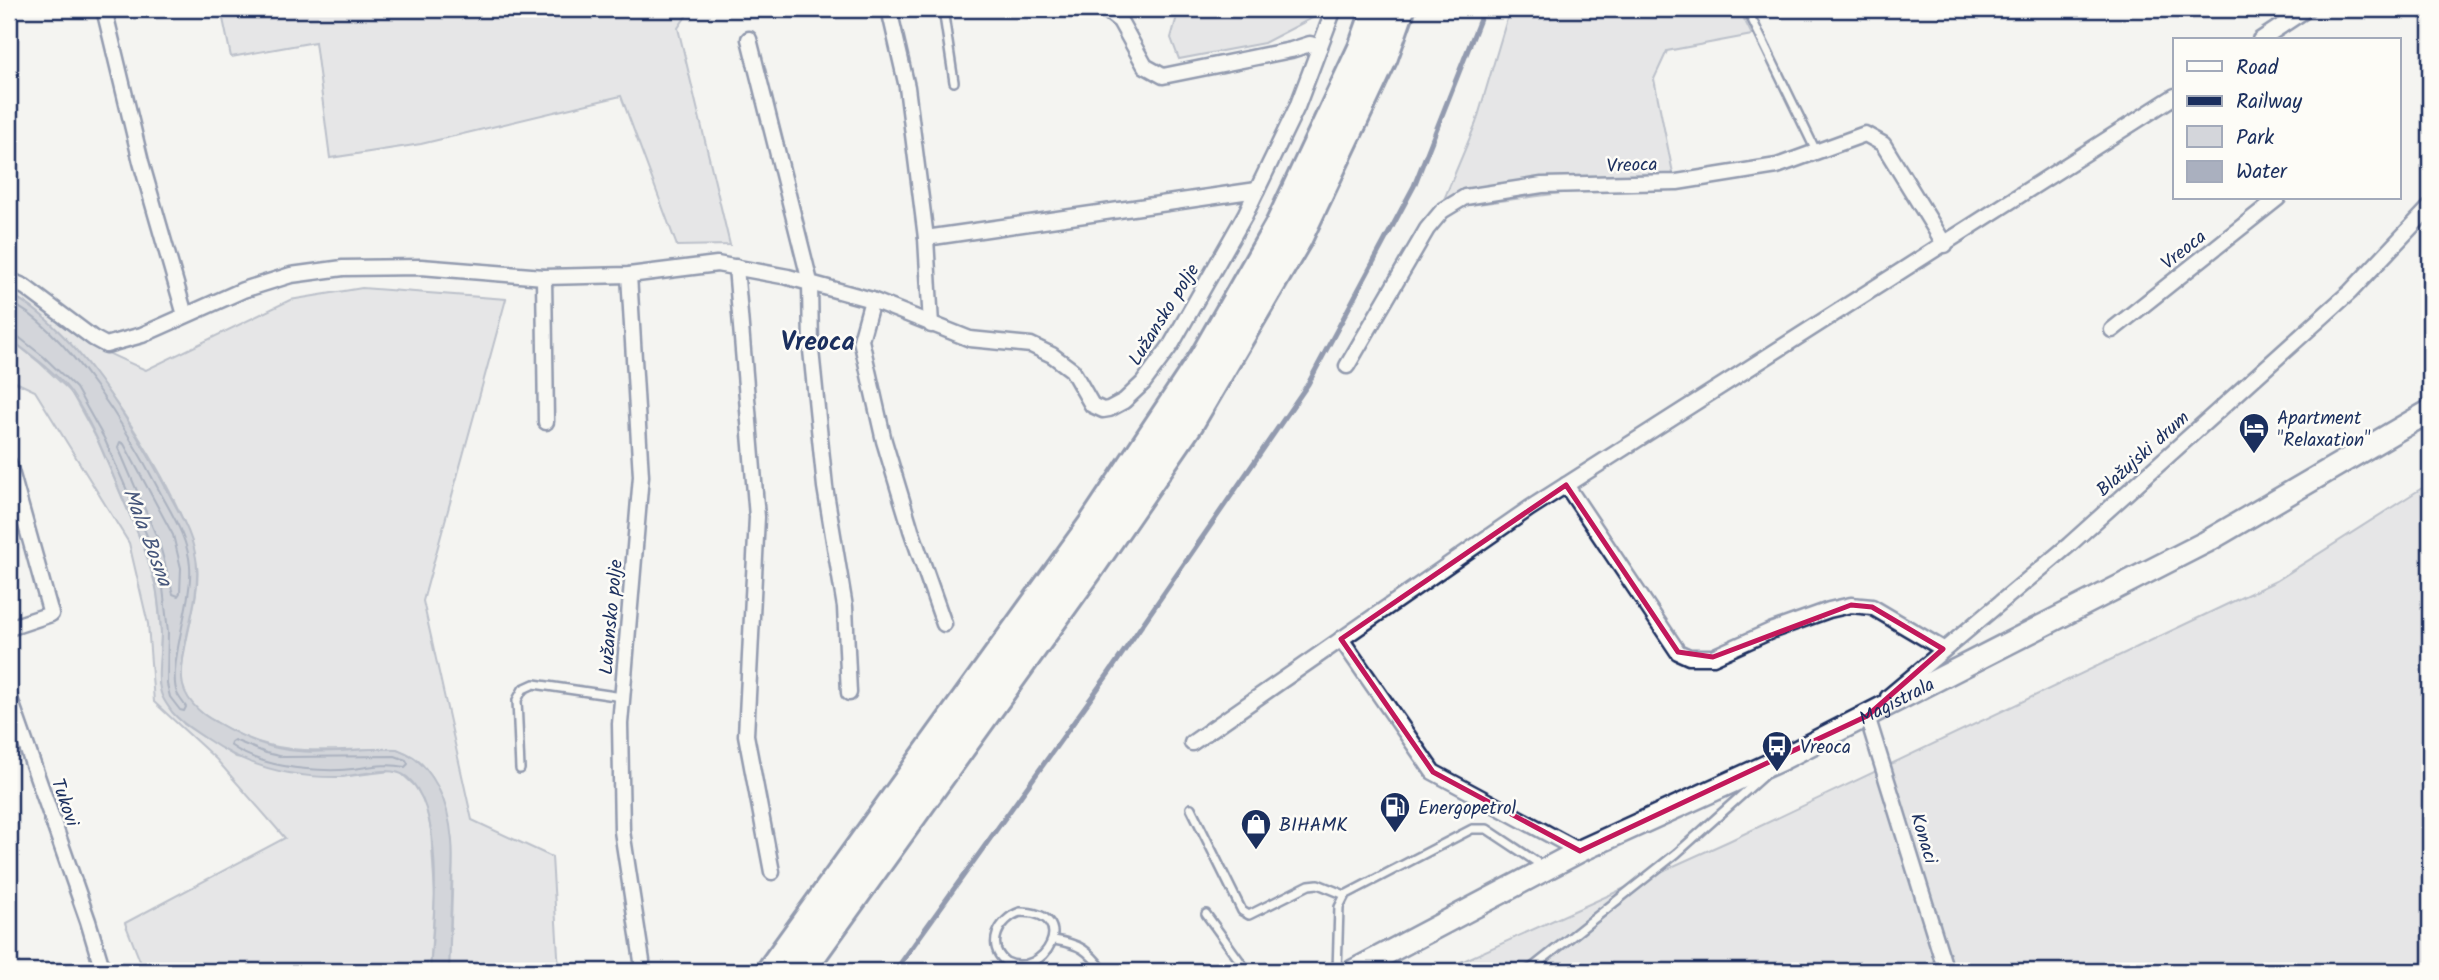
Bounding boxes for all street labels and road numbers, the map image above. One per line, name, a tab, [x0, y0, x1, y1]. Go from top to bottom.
street label: Vreoca	[1606, 150, 1658, 182]
street label: Vreoca	[2155, 223, 2214, 278]
street label: Lužansko polje	[1121, 258, 1208, 372]
street label: Blažujski drum	[2090, 404, 2197, 505]
street label: Lužansko polje	[592, 558, 632, 676]
street label: Magistrala	[1854, 670, 1940, 734]
street label: Tukovi	[42, 774, 87, 832]
street label: Konaci	[1901, 809, 1945, 869]

